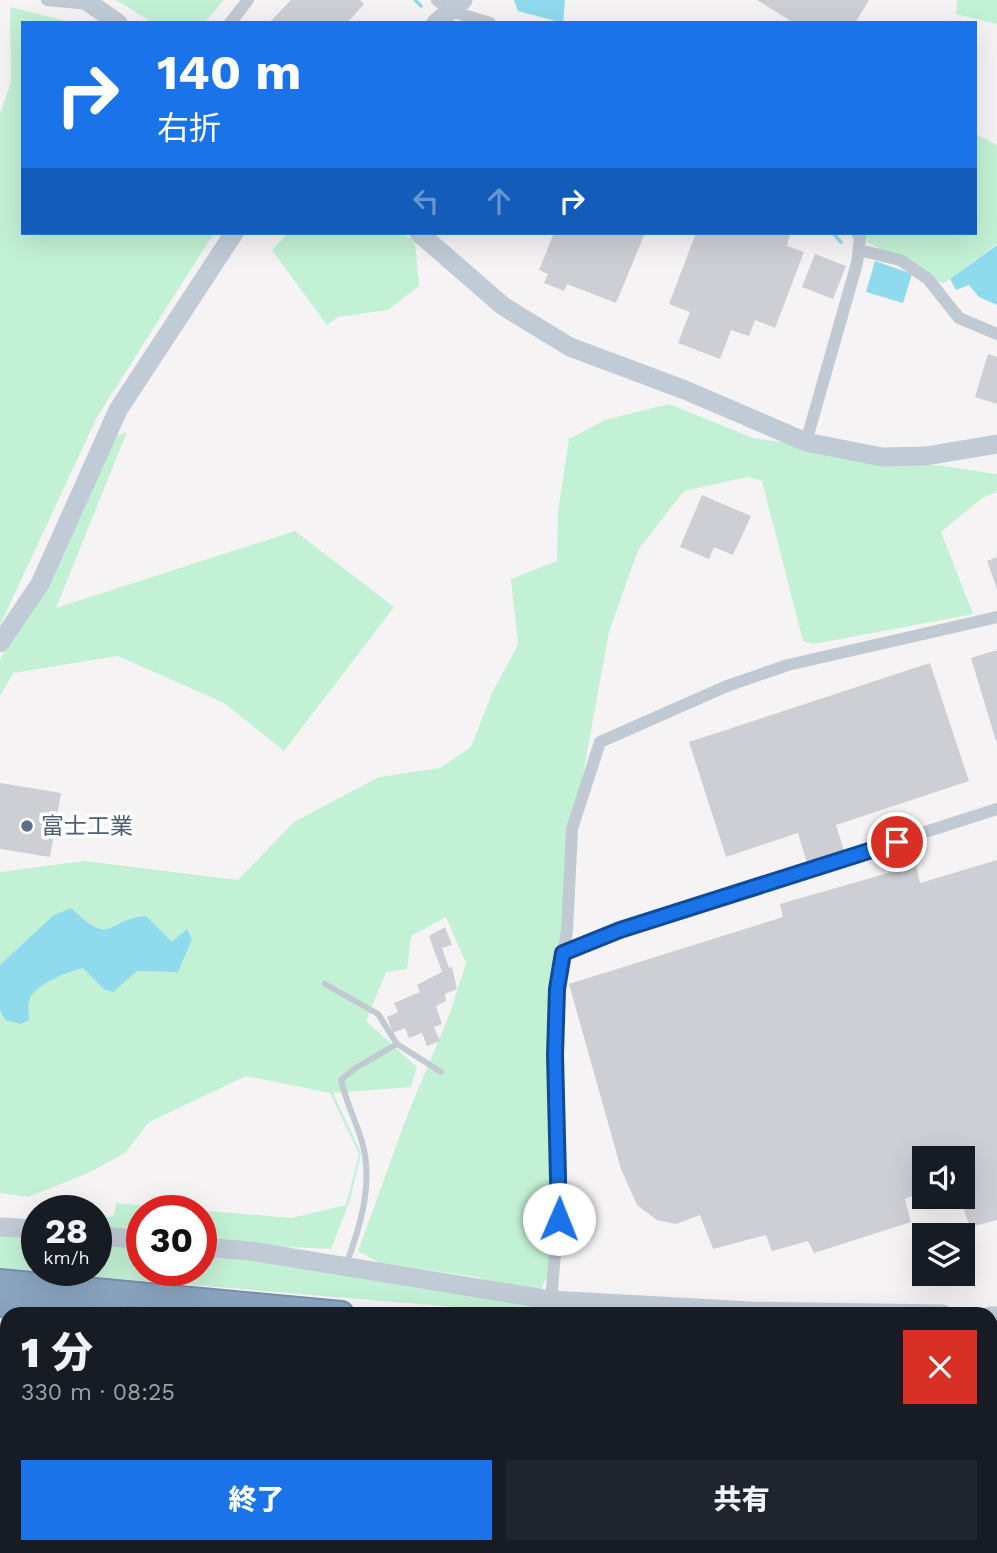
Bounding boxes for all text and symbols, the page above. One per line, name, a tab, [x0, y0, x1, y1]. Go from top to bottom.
text: 140 m	[157, 43, 301, 101]
icon: right	[42, 49, 133, 140]
text: 右折	[157, 109, 221, 147]
icon: left	[407, 182, 445, 220]
icon: ahead	[480, 182, 518, 220]
icon: right	[553, 182, 591, 220]
pin	[867, 812, 927, 872]
place label: 富士工業	[41, 813, 133, 840]
marker: 富士工業	[19, 818, 35, 834]
icon: arrive	[878, 823, 916, 861]
map controls	[912, 1146, 975, 1286]
button: sound	[912, 1146, 975, 1209]
position arrow	[522, 1182, 596, 1256]
speed limit sign: 30	[126, 1195, 217, 1286]
text: 28	[45, 1210, 88, 1252]
button: layers	[912, 1223, 975, 1286]
text: km/h	[43, 1247, 90, 1268]
text: 1 分	[21, 1328, 93, 1377]
button: close	[903, 1330, 977, 1404]
text: 330 m · 08:25	[21, 1379, 175, 1406]
button: 終了	[21, 1460, 492, 1540]
button: 共有	[506, 1460, 977, 1540]

